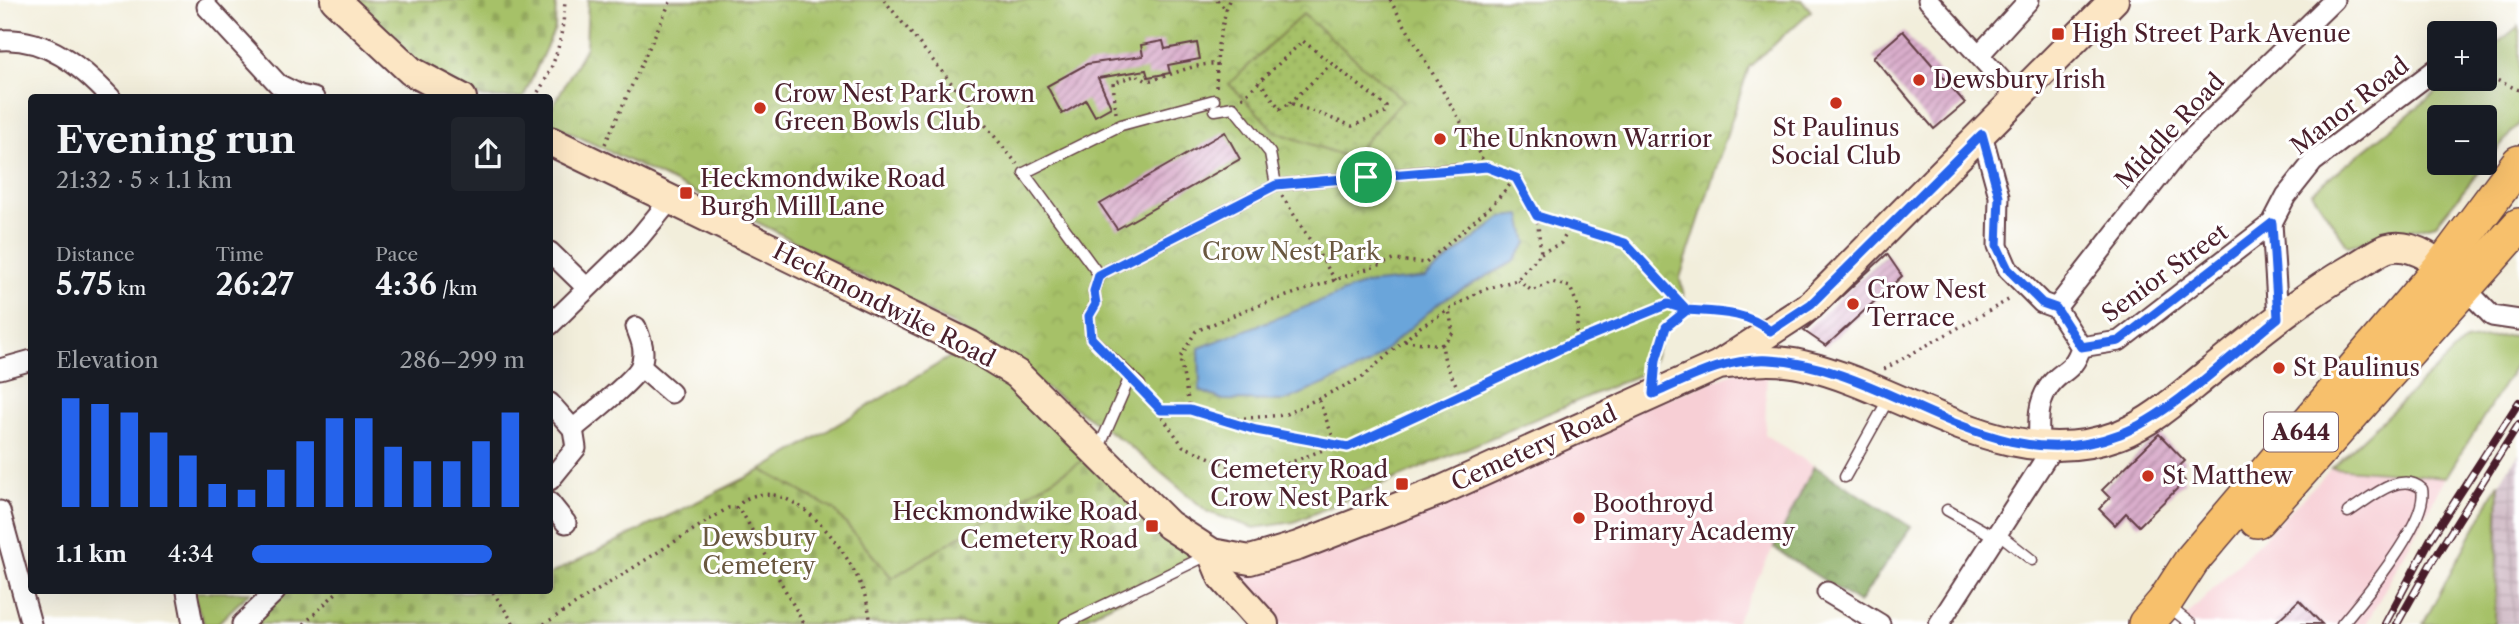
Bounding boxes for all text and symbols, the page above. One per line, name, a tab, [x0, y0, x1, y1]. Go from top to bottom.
place label: High Street Park Avenue	[2072, 19, 2351, 48]
map controls	[2427, 21, 2497, 175]
button: +	[2427, 21, 2497, 91]
marker: High Street Park Avenue	[2050, 26, 2066, 42]
street label: Manor Road	[2285, 50, 2415, 161]
place label: Dewsbury Irish	[1933, 65, 2106, 94]
street label: Middle Road	[2109, 67, 2231, 194]
marker: Dewsbury Irish	[1911, 72, 1927, 88]
place label: Crow Nest Park Crown Green Bowls Club	[774, 79, 1035, 136]
marker: St Paulinus Social Club	[1828, 95, 1844, 111]
marker: Crow Nest Park Crown Green Bowls Club	[752, 100, 768, 116]
button: −	[2427, 105, 2497, 175]
place label: St Paulinus Social Club	[1771, 113, 1901, 170]
text: Evening run	[56, 116, 296, 163]
button: share	[451, 117, 525, 191]
place label: The Unknown Warrior	[1454, 124, 1712, 153]
marker: The Unknown Warrior	[1432, 131, 1448, 147]
pin	[1336, 147, 1396, 207]
icon: arrive	[1347, 158, 1385, 196]
place label: Heckmondwike Road Burgh Mill Lane	[700, 164, 946, 221]
text: 21:32 · 5 × 1.1 km	[56, 166, 232, 194]
marker: Heckmondwike Road Burgh Mill Lane	[678, 185, 694, 201]
street label: Senior Street	[2096, 217, 2234, 328]
street label: Heckmondwike Road	[768, 236, 1001, 373]
park label: Crow Nest Park	[1202, 237, 1381, 266]
text: Distance	[56, 243, 135, 266]
text: Time	[216, 243, 264, 266]
text: Pace	[375, 243, 418, 266]
text: 5.75	[56, 266, 112, 303]
text: 26:27	[216, 266, 294, 303]
text: 4:36	[375, 266, 437, 303]
place label: Crow Nest Terrace	[1867, 275, 1987, 332]
text: km	[112, 277, 146, 300]
text: /km	[437, 277, 477, 300]
marker: Crow Nest Terrace	[1845, 296, 1861, 312]
text: Elevation	[56, 346, 159, 374]
text: 286–299 m	[400, 346, 525, 374]
place label: St Paulinus	[2293, 353, 2420, 382]
marker: St Paulinus	[2271, 360, 2287, 376]
street label: Cemetery Road	[1447, 398, 1621, 497]
road number: A644	[2264, 412, 2338, 452]
place label: Cemetery Road Crow Nest Park	[1210, 455, 1389, 512]
place label: St Matthew	[2162, 461, 2294, 490]
marker: St Matthew	[2140, 468, 2156, 484]
marker: Cemetery Road Crow Nest Park	[1394, 476, 1410, 492]
place label: Boothroyd Primary Academy	[1593, 489, 1796, 546]
place label: Heckmondwike Road Cemetery Road	[892, 497, 1138, 554]
marker: Boothroyd Primary Academy	[1571, 510, 1587, 526]
marker: Heckmondwike Road Cemetery Road	[1144, 518, 1160, 534]
park label: Dewsbury Cemetery	[701, 523, 817, 580]
text: 1.1 km	[56, 540, 127, 568]
text: 4:34	[168, 540, 214, 568]

